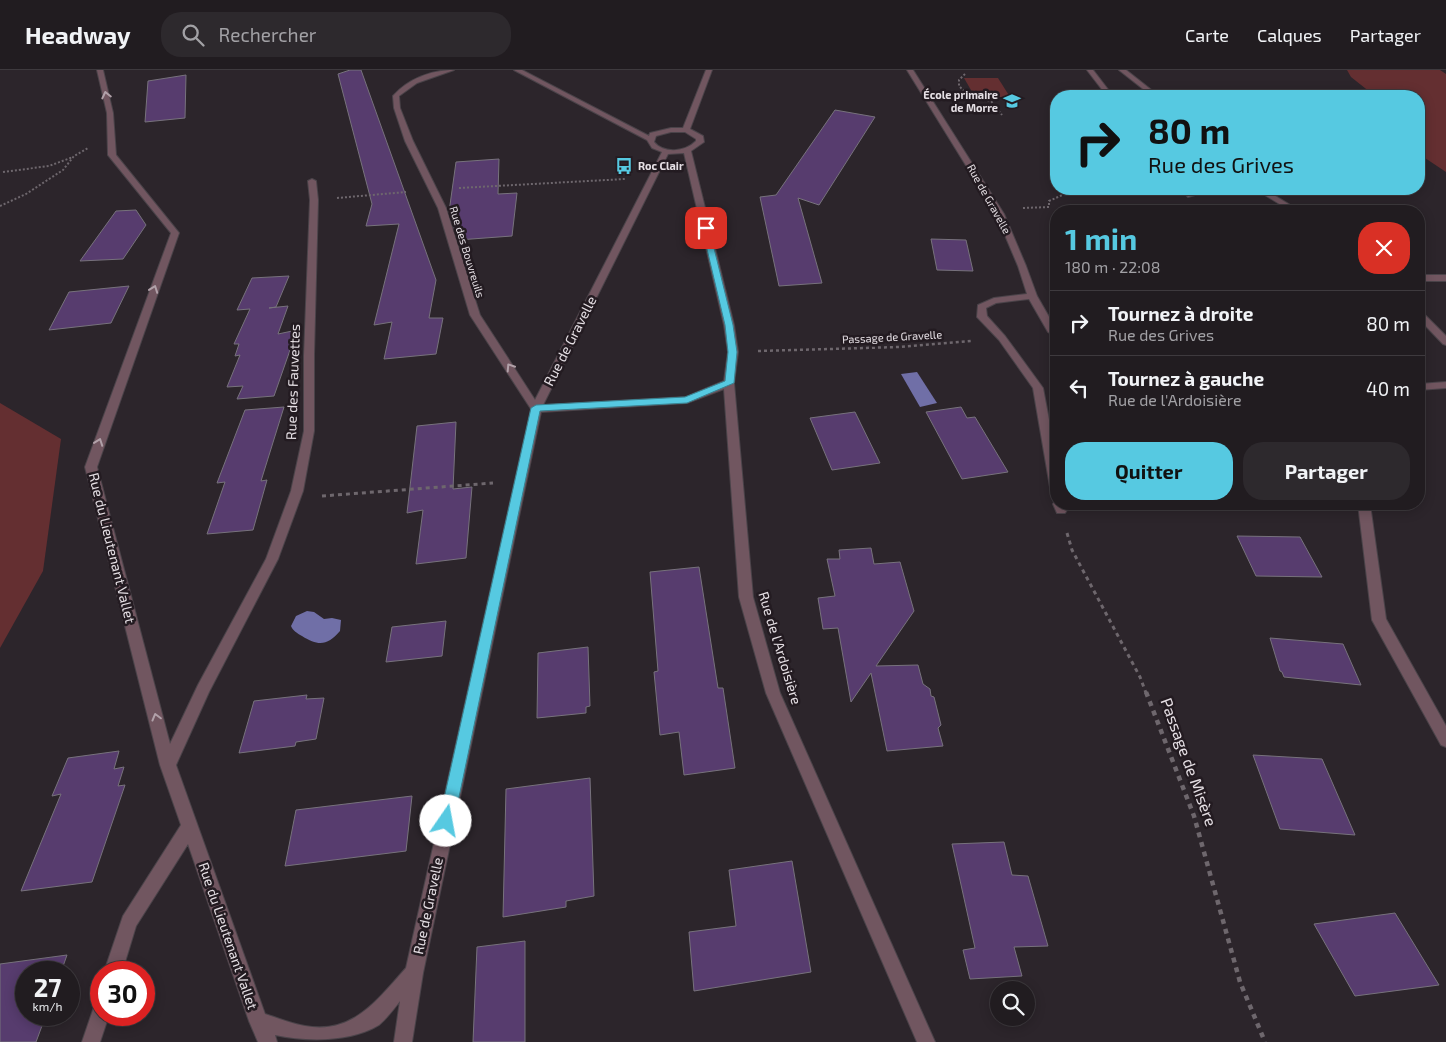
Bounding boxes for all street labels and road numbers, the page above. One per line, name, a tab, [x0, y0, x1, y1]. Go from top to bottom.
street label: Rue de Gravelle	[965, 162, 1014, 236]
street label: Rue des Bouvreuils	[447, 205, 488, 300]
street label: Rue de Gravelle	[540, 293, 600, 389]
street label: Rue des Fauvettes	[282, 324, 303, 440]
street label: Passage de Gravelle	[842, 327, 942, 346]
street label: Rue du Lieutenant Vallet	[86, 471, 139, 625]
street label: Rue de l'Ardoisière	[755, 589, 806, 706]
street label: Passage de Misère	[1157, 695, 1221, 829]
street label: Rue de Gravelle	[409, 856, 446, 956]
street label: Rue du Lieutenant Vallet	[195, 860, 262, 1012]

